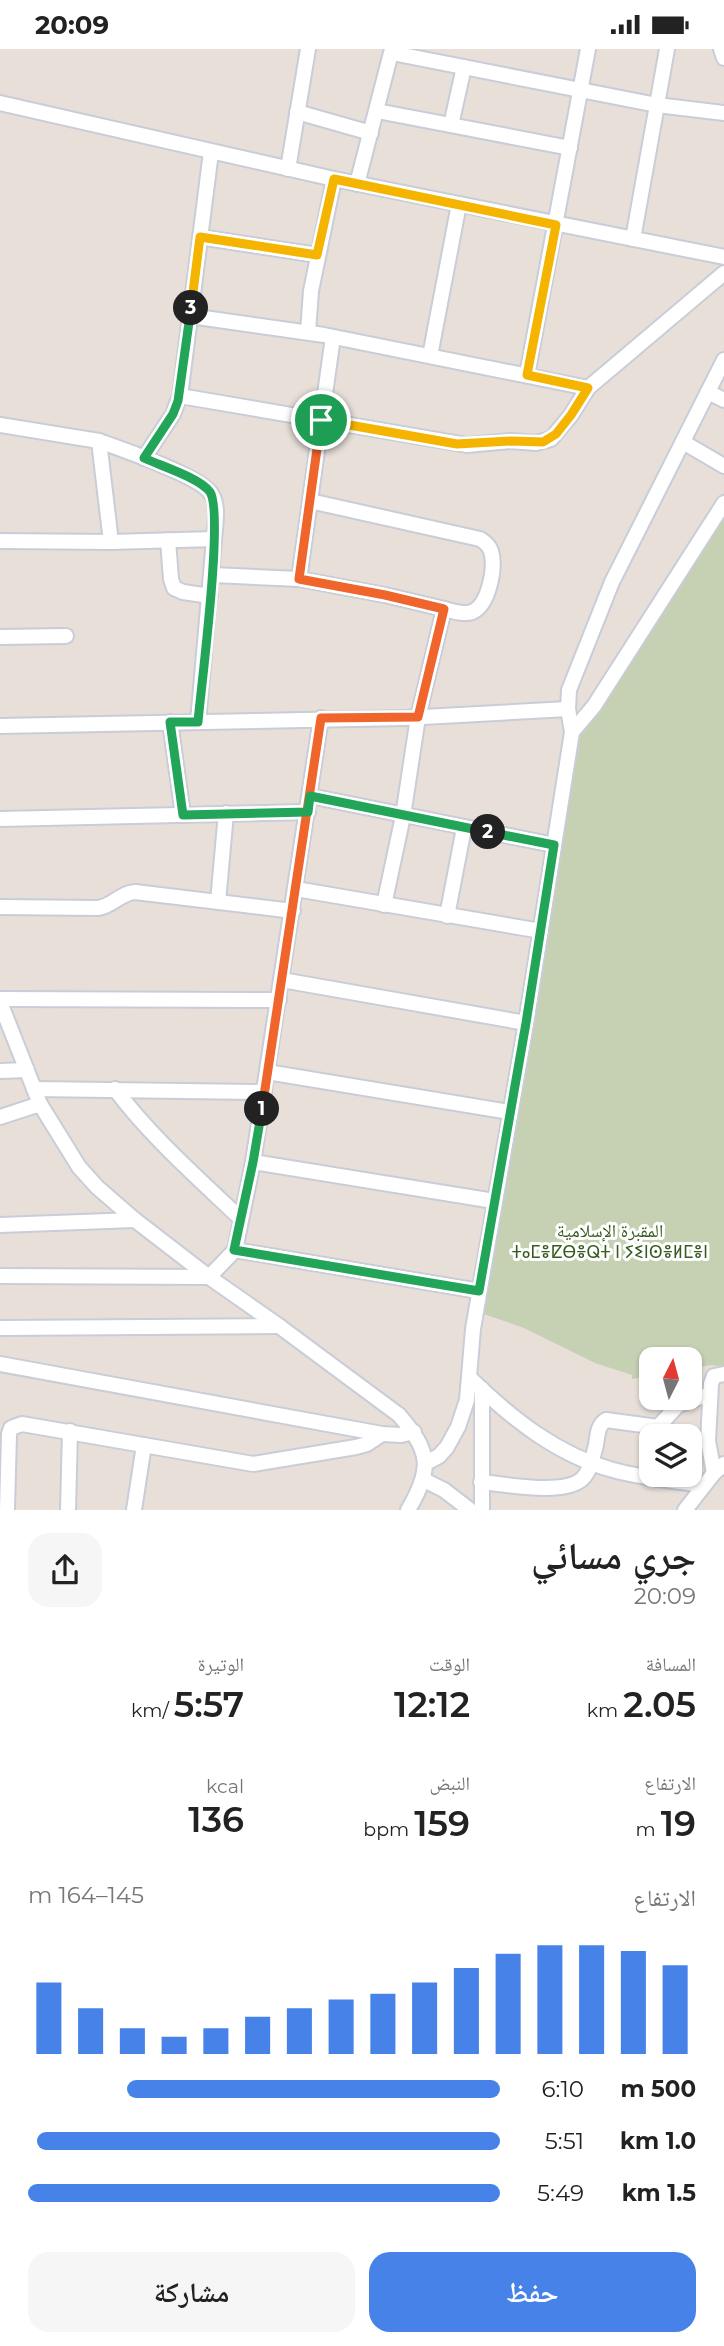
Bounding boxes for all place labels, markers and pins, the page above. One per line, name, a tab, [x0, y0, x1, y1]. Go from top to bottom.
pin: 3	[174, 291, 208, 325]
pin	[291, 390, 351, 450]
pin: 2	[470, 815, 505, 849]
pin: 1	[244, 1091, 280, 1127]

